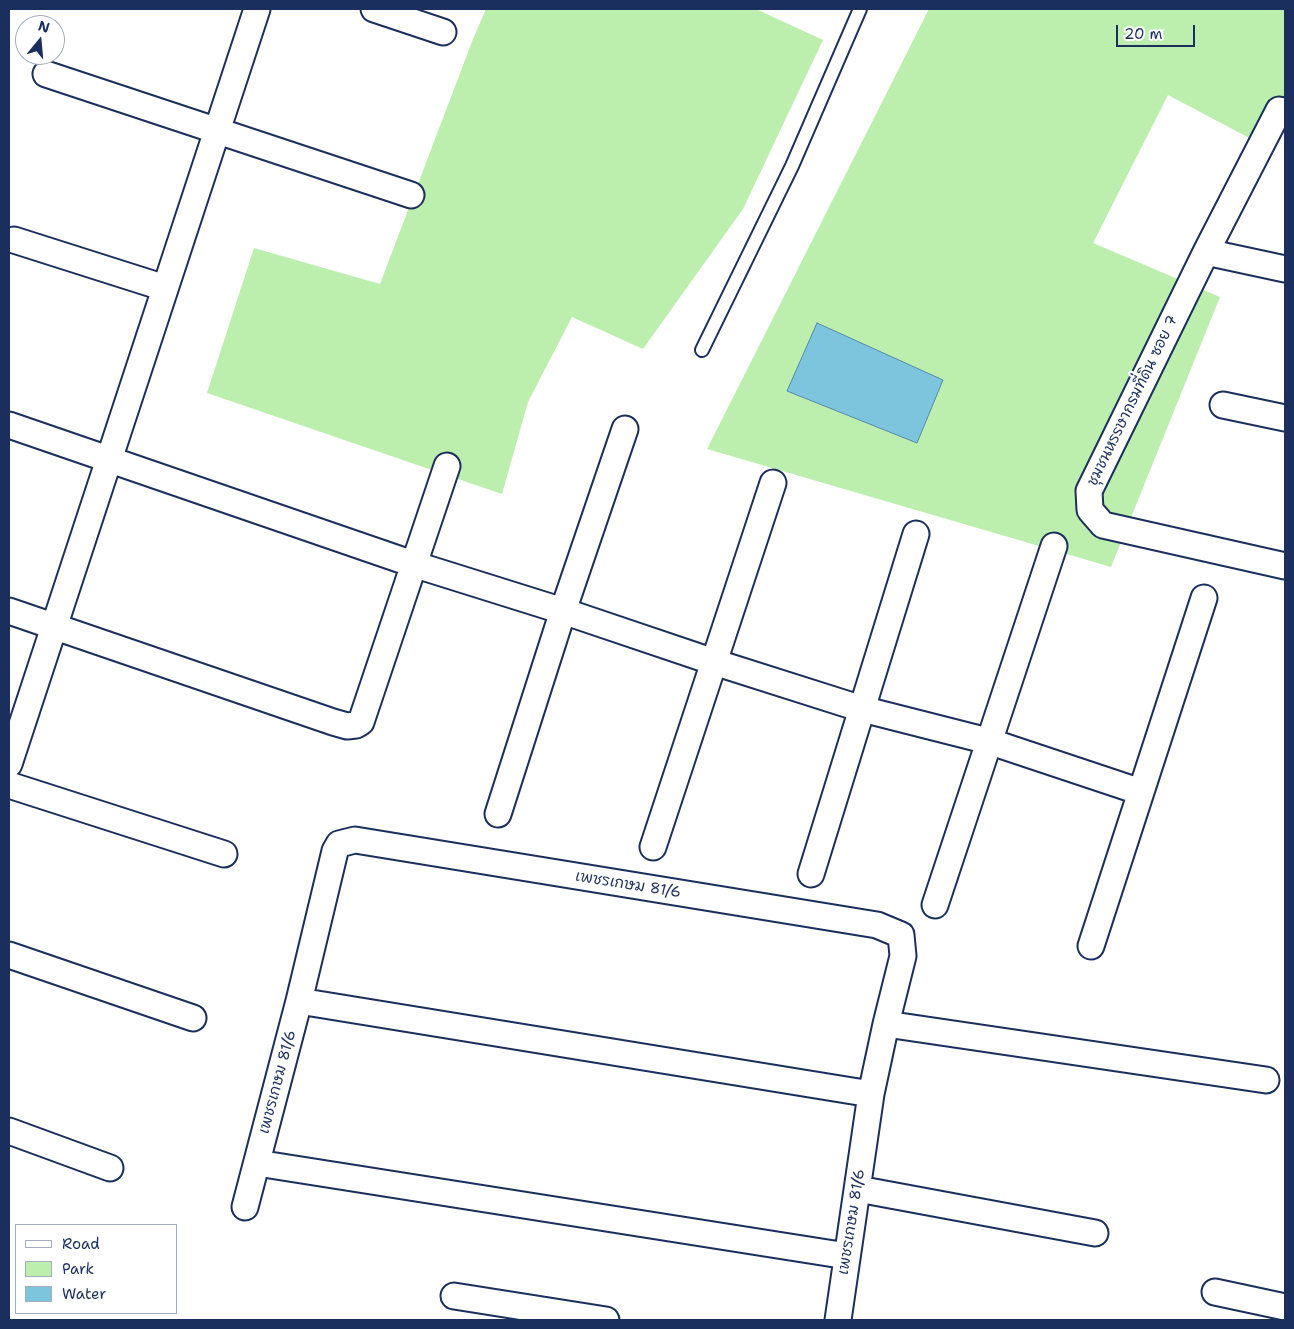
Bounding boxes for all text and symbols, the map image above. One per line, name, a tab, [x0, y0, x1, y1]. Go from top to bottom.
north arrow	[15, 15, 65, 65]
scale bar	[1119, 15, 1198, 47]
text: N	[36, 16, 52, 37]
text: 20 m	[1124, 24, 1163, 44]
street label: ชุมชนหรรษากรมที่ดิน ซอย 7	[1084, 313, 1182, 489]
street label: เพชรเกษม 81/6	[574, 868, 682, 902]
street label: เพชรเกษม 81/6	[256, 1028, 300, 1136]
street label: เพชรเกษม 81/6	[835, 1168, 869, 1276]
legend	[15, 1224, 178, 1314]
text: Road	[62, 1234, 100, 1254]
text: Park	[62, 1259, 94, 1279]
text: Water	[62, 1284, 106, 1304]

